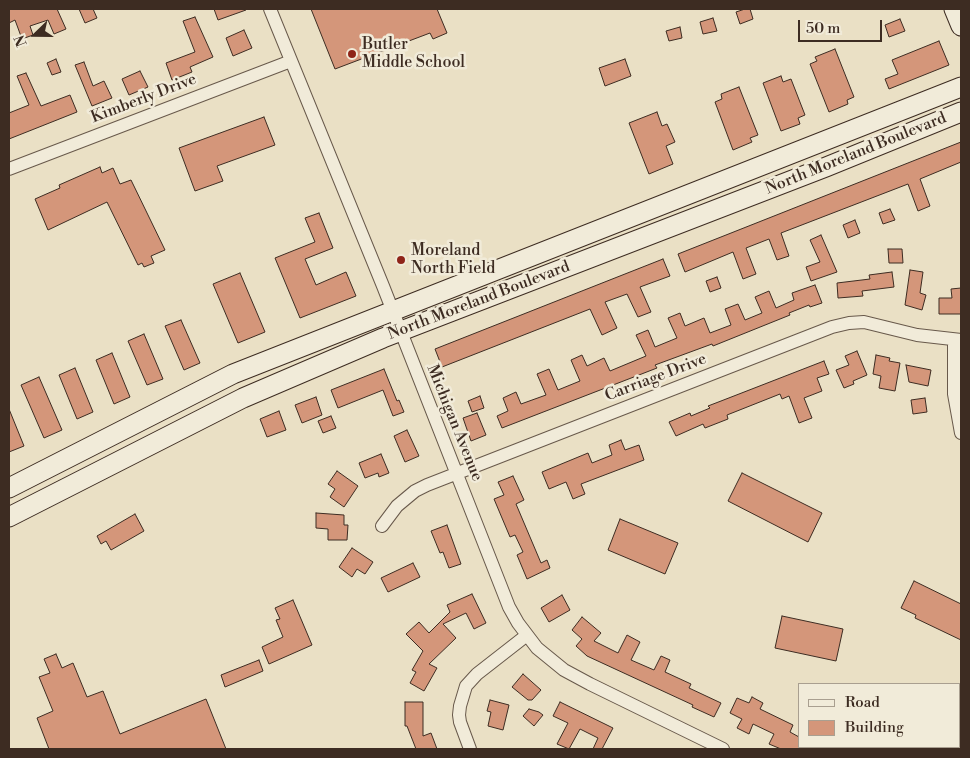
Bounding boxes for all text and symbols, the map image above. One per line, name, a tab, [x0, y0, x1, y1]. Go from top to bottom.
north arrow	[10, 10, 60, 60]
scale bar	[800, 10, 884, 42]
text: 50 m	[806, 19, 840, 38]
text: N	[11, 32, 32, 49]
place label: Butler Middle School	[362, 35, 465, 73]
marker: Butler Middle School	[346, 48, 358, 60]
street label: Kimberly Drive	[89, 70, 199, 128]
street label: North Moreland Boulevard	[763, 109, 949, 199]
place label: Moreland North Field	[411, 241, 495, 279]
marker: Moreland North Field	[395, 254, 407, 266]
street label: North Moreland Boulevard	[385, 257, 573, 345]
street label: Carriage Drive	[603, 350, 709, 406]
street label: Michigan Avenue	[422, 362, 486, 484]
legend	[798, 683, 960, 748]
text: Road	[845, 693, 880, 712]
text: Building	[845, 718, 904, 737]

